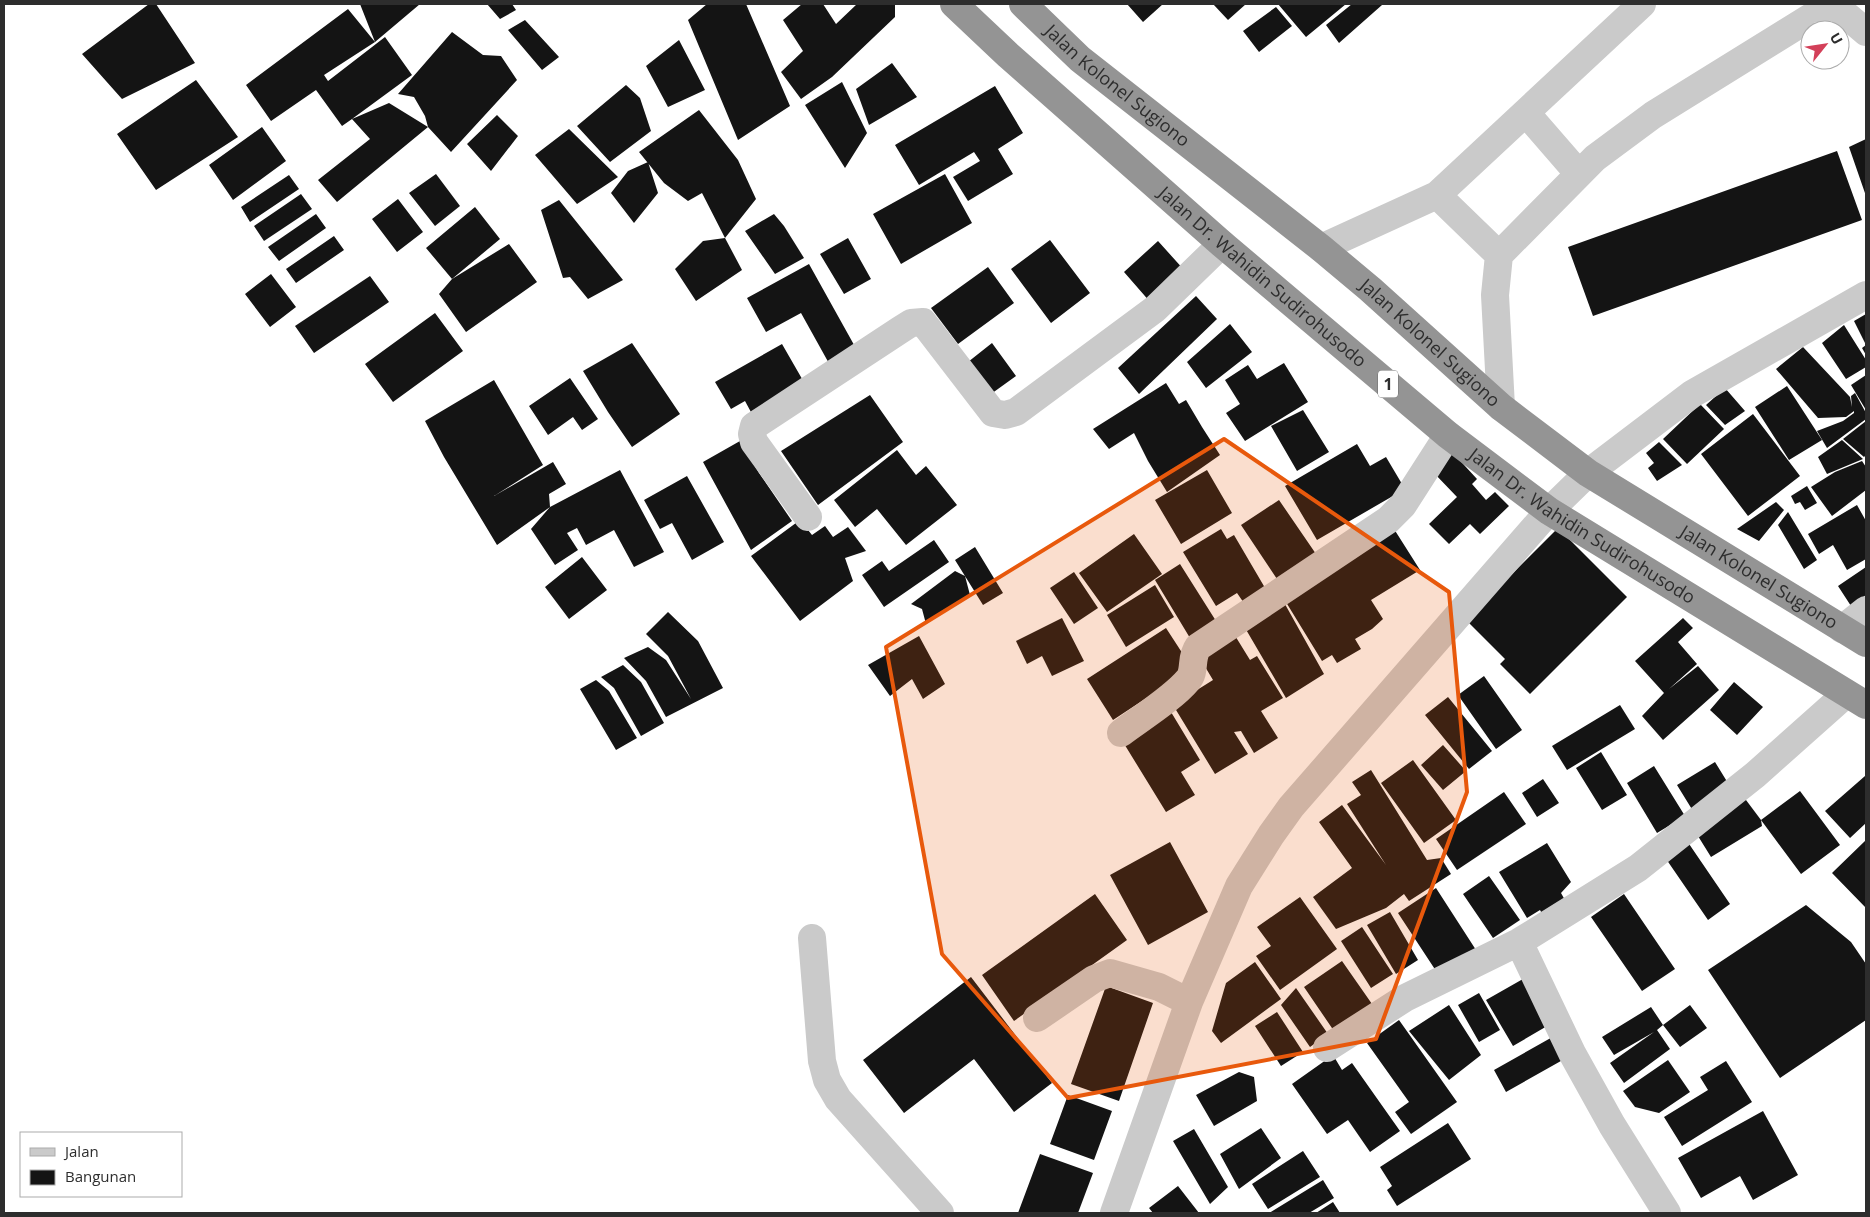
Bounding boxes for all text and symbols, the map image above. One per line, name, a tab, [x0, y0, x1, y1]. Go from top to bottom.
street label: Jalan Kolonel Sugiono	[1039, 17, 1195, 152]
north arrow	[1800, 20, 1850, 70]
text: U	[1826, 29, 1848, 48]
street label: Jalan Dr. Wahidin Sudirohusodo	[1152, 179, 1372, 372]
street label: Jalan Kolonel Sugiono	[1354, 271, 1506, 412]
road number: 1	[1378, 370, 1398, 398]
street label: Jalan Dr. Wahidin Sudirohusodo	[1463, 441, 1700, 609]
street label: Jalan Kolonel Sugiono	[1674, 518, 1843, 634]
legend	[20, 1132, 182, 1197]
text: Jalan	[63, 1141, 99, 1161]
text: Bangunan	[65, 1166, 136, 1186]

